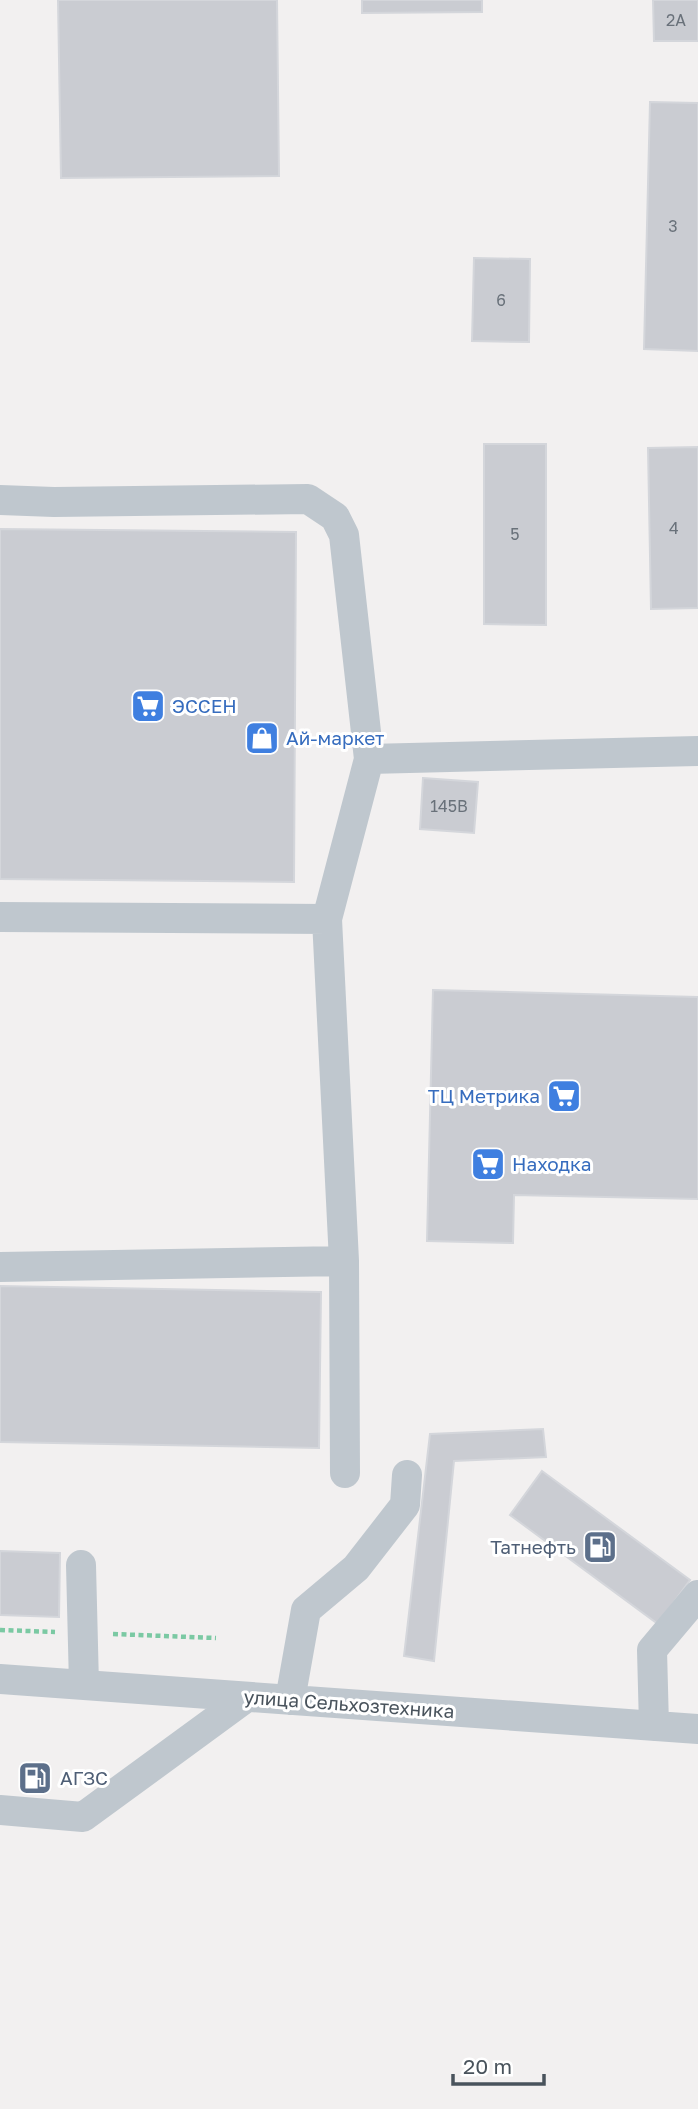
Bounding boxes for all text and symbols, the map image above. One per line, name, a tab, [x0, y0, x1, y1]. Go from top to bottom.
house number: 2А	[666, 10, 686, 30]
house number: 3	[668, 216, 678, 236]
house number: 6	[496, 290, 506, 310]
house number: 4	[669, 518, 679, 538]
house number: 5	[510, 524, 520, 544]
supermarket icon: ЭССЕН	[129, 687, 167, 725]
place label: ЭССЕН	[172, 694, 237, 717]
shop icon: Ай-маркет	[243, 719, 281, 757]
place label: Ай-маркет	[286, 726, 384, 749]
house number: 145В	[430, 796, 468, 816]
supermarket icon: ТЦ Метрика	[545, 1077, 583, 1115]
place label: ТЦ Метрика	[428, 1084, 540, 1107]
supermarket icon: Находка	[469, 1145, 507, 1183]
place label: Находка	[512, 1152, 591, 1175]
fuel station icon: Татнефть	[581, 1528, 619, 1566]
place label: Татнефть	[490, 1535, 576, 1558]
street label: улица Сельхозтехника	[243, 1685, 455, 1722]
fuel station icon: АГЗС	[16, 1759, 54, 1797]
place label: АГЗС	[60, 1766, 108, 1789]
scale bar	[453, 2042, 544, 2086]
text: 20 m	[463, 2053, 512, 2079]

